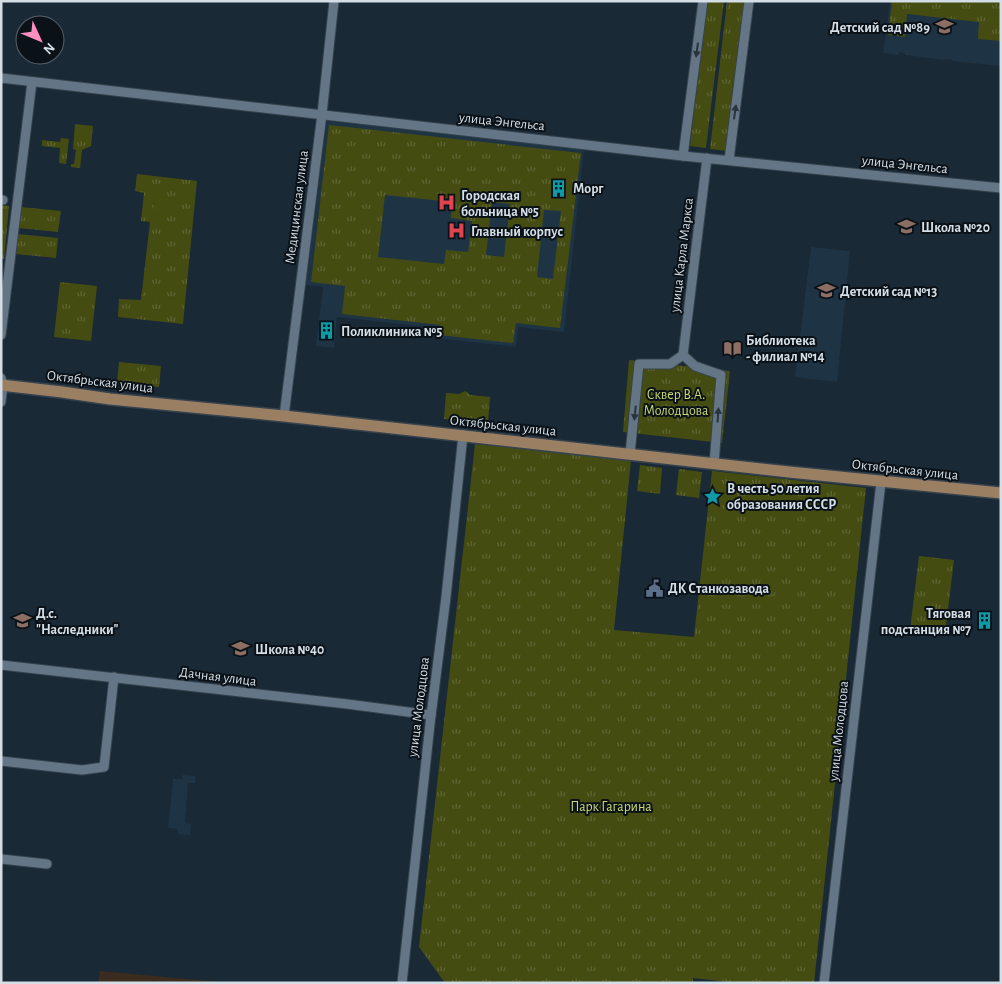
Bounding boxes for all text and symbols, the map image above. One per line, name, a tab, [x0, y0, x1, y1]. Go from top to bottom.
north arrow	[15, 15, 65, 65]
school or university icon: Детский сад №89	[934, 17, 954, 37]
place label: Детский сад №89	[830, 21, 930, 35]
text: N	[40, 40, 57, 57]
one-way arrow	[693, 42, 701, 58]
one-way arrow	[732, 104, 740, 120]
street label: улица Энгельса	[457, 110, 546, 134]
street label: Медицинская улица	[283, 149, 311, 265]
street label: улица Энгельса	[860, 153, 949, 177]
building icon: Морг	[549, 178, 569, 198]
place label: Морг	[573, 182, 604, 196]
place label: Городская больница №5	[461, 189, 539, 219]
hospital icon: Городская больница №5	[437, 193, 457, 213]
street label: улица Карла Маркса	[668, 197, 696, 314]
school or university icon: Школа №20	[897, 217, 917, 237]
hospital icon: Главный корпус	[447, 221, 467, 241]
place label: Школа №20	[921, 221, 990, 235]
place label: Главный корпус	[471, 225, 563, 239]
school or university icon: Детский сад №13	[816, 281, 836, 301]
place label: Детский сад №13	[840, 285, 937, 299]
building icon: Поликлиника №5	[317, 321, 337, 341]
place label: Поликлиника №5	[341, 325, 442, 339]
place label: Библиотека - филиал №14	[746, 334, 825, 364]
library icon: Библиотека - филиал №14	[722, 338, 742, 358]
street label: Октябрьская улица	[46, 369, 154, 396]
park label: Сквер В.А. Молодцова	[643, 388, 709, 418]
one-way arrow	[631, 405, 639, 421]
one-way arrow	[714, 407, 722, 423]
street label: Октябрьская улица	[449, 413, 557, 439]
street label: Октябрьская улица	[851, 457, 959, 483]
place label: В честь 50 летия образования СССР	[727, 482, 836, 512]
place icon: В честь 50 летия образования СССР	[703, 486, 723, 506]
public building icon: ДК Станкозавода	[644, 578, 664, 598]
place label: ДК Станкозавода	[668, 582, 770, 596]
place label: Д.с. "Наследники"	[36, 607, 118, 637]
place label: Тяговая подстанция №7	[881, 607, 971, 637]
school or university icon: Д.с. "Наследники"	[12, 611, 32, 631]
building icon: Тяговая подстанция №7	[975, 611, 995, 631]
school or university icon: Школа №40	[231, 639, 251, 659]
place label: Школа №40	[255, 643, 324, 657]
street label: улица Молодцова	[406, 656, 432, 759]
street label: Дачная улица	[178, 665, 258, 689]
street label: улица Молодцова	[827, 680, 851, 783]
park label: Парк Гагарина	[570, 800, 652, 814]

